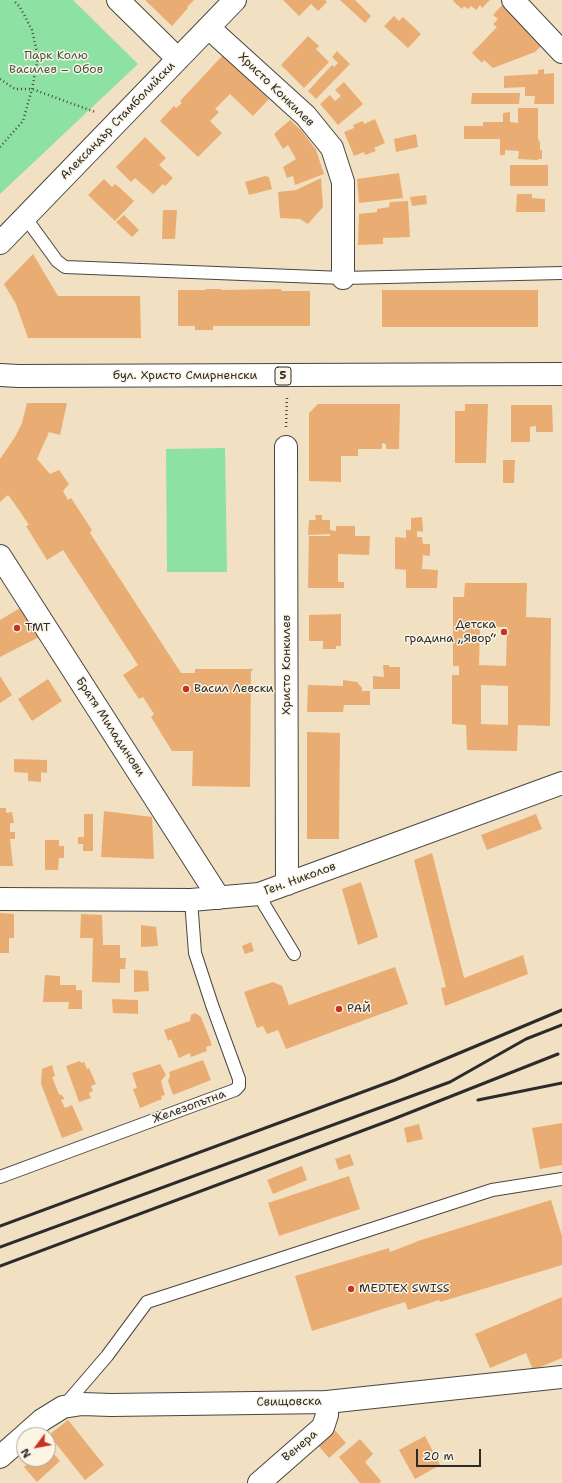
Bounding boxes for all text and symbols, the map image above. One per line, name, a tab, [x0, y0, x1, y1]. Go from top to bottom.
park label: Парк Колю Василев – Обов	[9, 49, 103, 77]
street label: Христо Конкилев	[235, 50, 317, 130]
street label: Александър Стамболийски	[58, 59, 178, 183]
road number: 5	[275, 367, 291, 385]
street label: бул. Христо Смирненски	[113, 369, 257, 383]
street label: Христо Конкилев	[280, 615, 294, 715]
place label: Детска градина „Явор“	[404, 618, 496, 646]
place label: TMT	[25, 621, 50, 635]
marker: TMT	[12, 623, 22, 633]
marker: Детска градина „Явор“	[499, 627, 509, 637]
street label: Братя Миладинови	[72, 674, 148, 780]
place label: Васил Левски	[194, 682, 274, 696]
marker: Васил Левски	[181, 684, 191, 694]
street label: Ген. Николов	[262, 859, 338, 899]
place label: РАЙ	[347, 1002, 371, 1016]
marker: РАЙ	[334, 1004, 344, 1014]
street label: Железопътна	[150, 1087, 228, 1127]
place label: MEDTEX SWISS	[359, 1282, 450, 1296]
marker: MEDTEX SWISS	[346, 1284, 356, 1294]
street label: Свищовска	[256, 1394, 322, 1410]
north arrow	[16, 1427, 56, 1467]
street label: Венера	[279, 1427, 321, 1465]
scale bar	[418, 1441, 483, 1467]
text: N	[18, 1445, 35, 1461]
text: 20 m	[423, 1448, 454, 1464]

